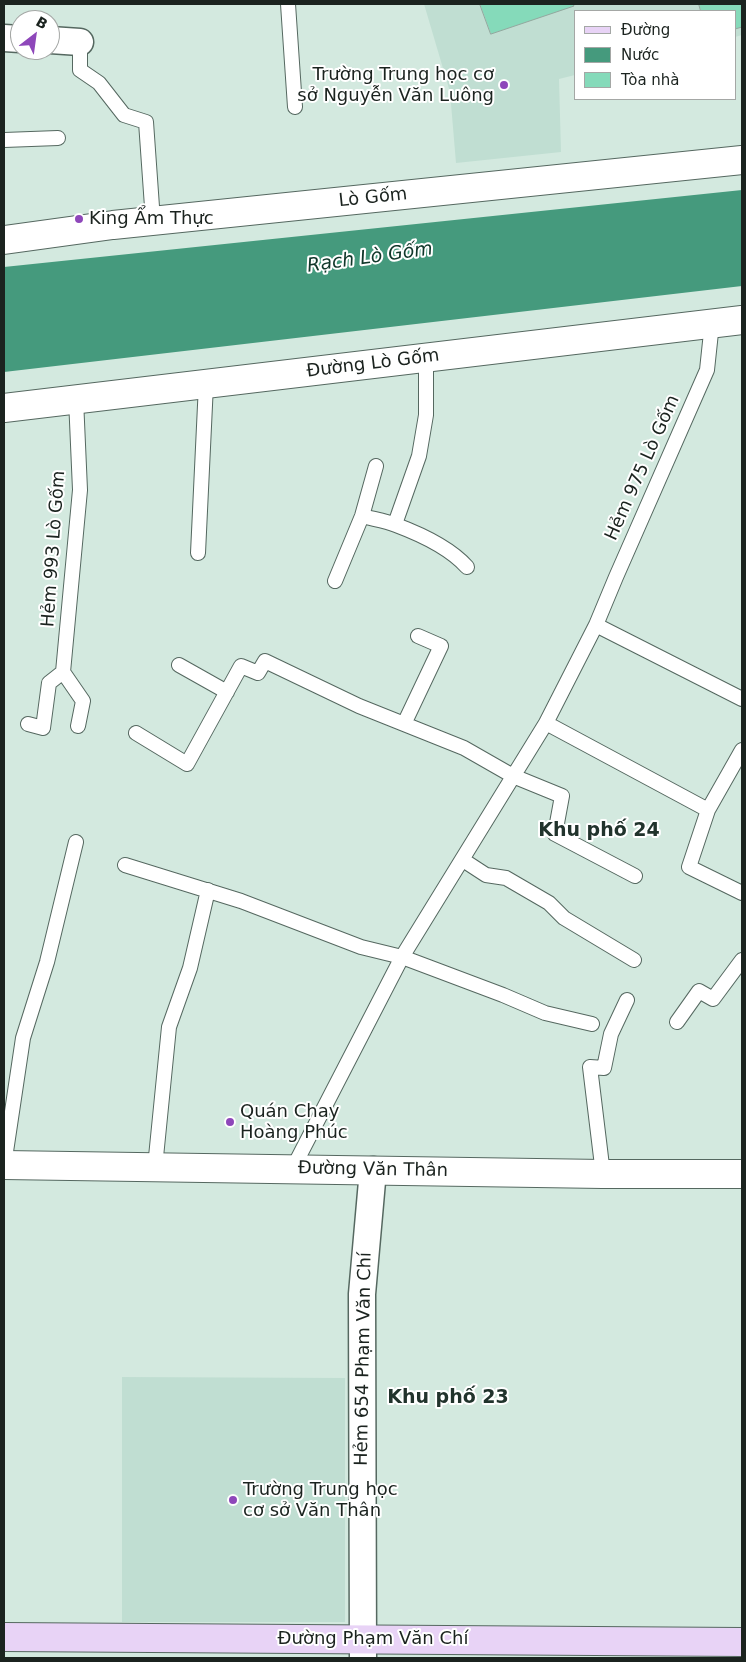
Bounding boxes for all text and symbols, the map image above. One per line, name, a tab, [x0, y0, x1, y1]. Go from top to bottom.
north arrow	[10, 10, 60, 60]
legend	[574, 10, 736, 100]
text: B	[33, 13, 51, 32]
text: Đường	[621, 21, 670, 39]
text: Nước	[621, 46, 659, 64]
place label: Trường Trung học cơ sở Nguyễn Văn Luông	[297, 64, 494, 106]
text: Tòa nhà	[621, 71, 680, 89]
marker: Trường Trung học cơ sở Nguyễn Văn Luông	[498, 79, 510, 91]
street label: Lò Gốm	[338, 184, 408, 212]
place label: King Ẩm Thực	[89, 208, 214, 230]
marker: King Ẩm Thực	[73, 213, 85, 225]
water label: Rạch Lò Gốm	[306, 238, 434, 278]
street label: Đường Lò Gốm	[305, 345, 441, 383]
street label: Hẻm 975 Lò Gốm	[601, 392, 685, 544]
street label: Hẻm 993 Lò Gốm	[38, 470, 70, 628]
district label: Khu phố 24	[538, 820, 660, 842]
place label: Quán Chay Hoàng Phúc	[240, 1101, 348, 1144]
marker: Quán Chay Hoàng Phúc	[224, 1116, 236, 1128]
street label: Đường Văn Thân	[298, 1158, 448, 1182]
street label: Hẻm 654 Phạm Văn Chí	[351, 1252, 377, 1466]
district label: Khu phố 23	[387, 1387, 509, 1409]
place label: Trường Trung học cơ sở Văn Thân	[243, 1479, 398, 1522]
marker: Trường Trung học cơ sở Văn Thân	[227, 1494, 239, 1506]
street label: Đường Phạm Văn Chí	[278, 1628, 468, 1650]

